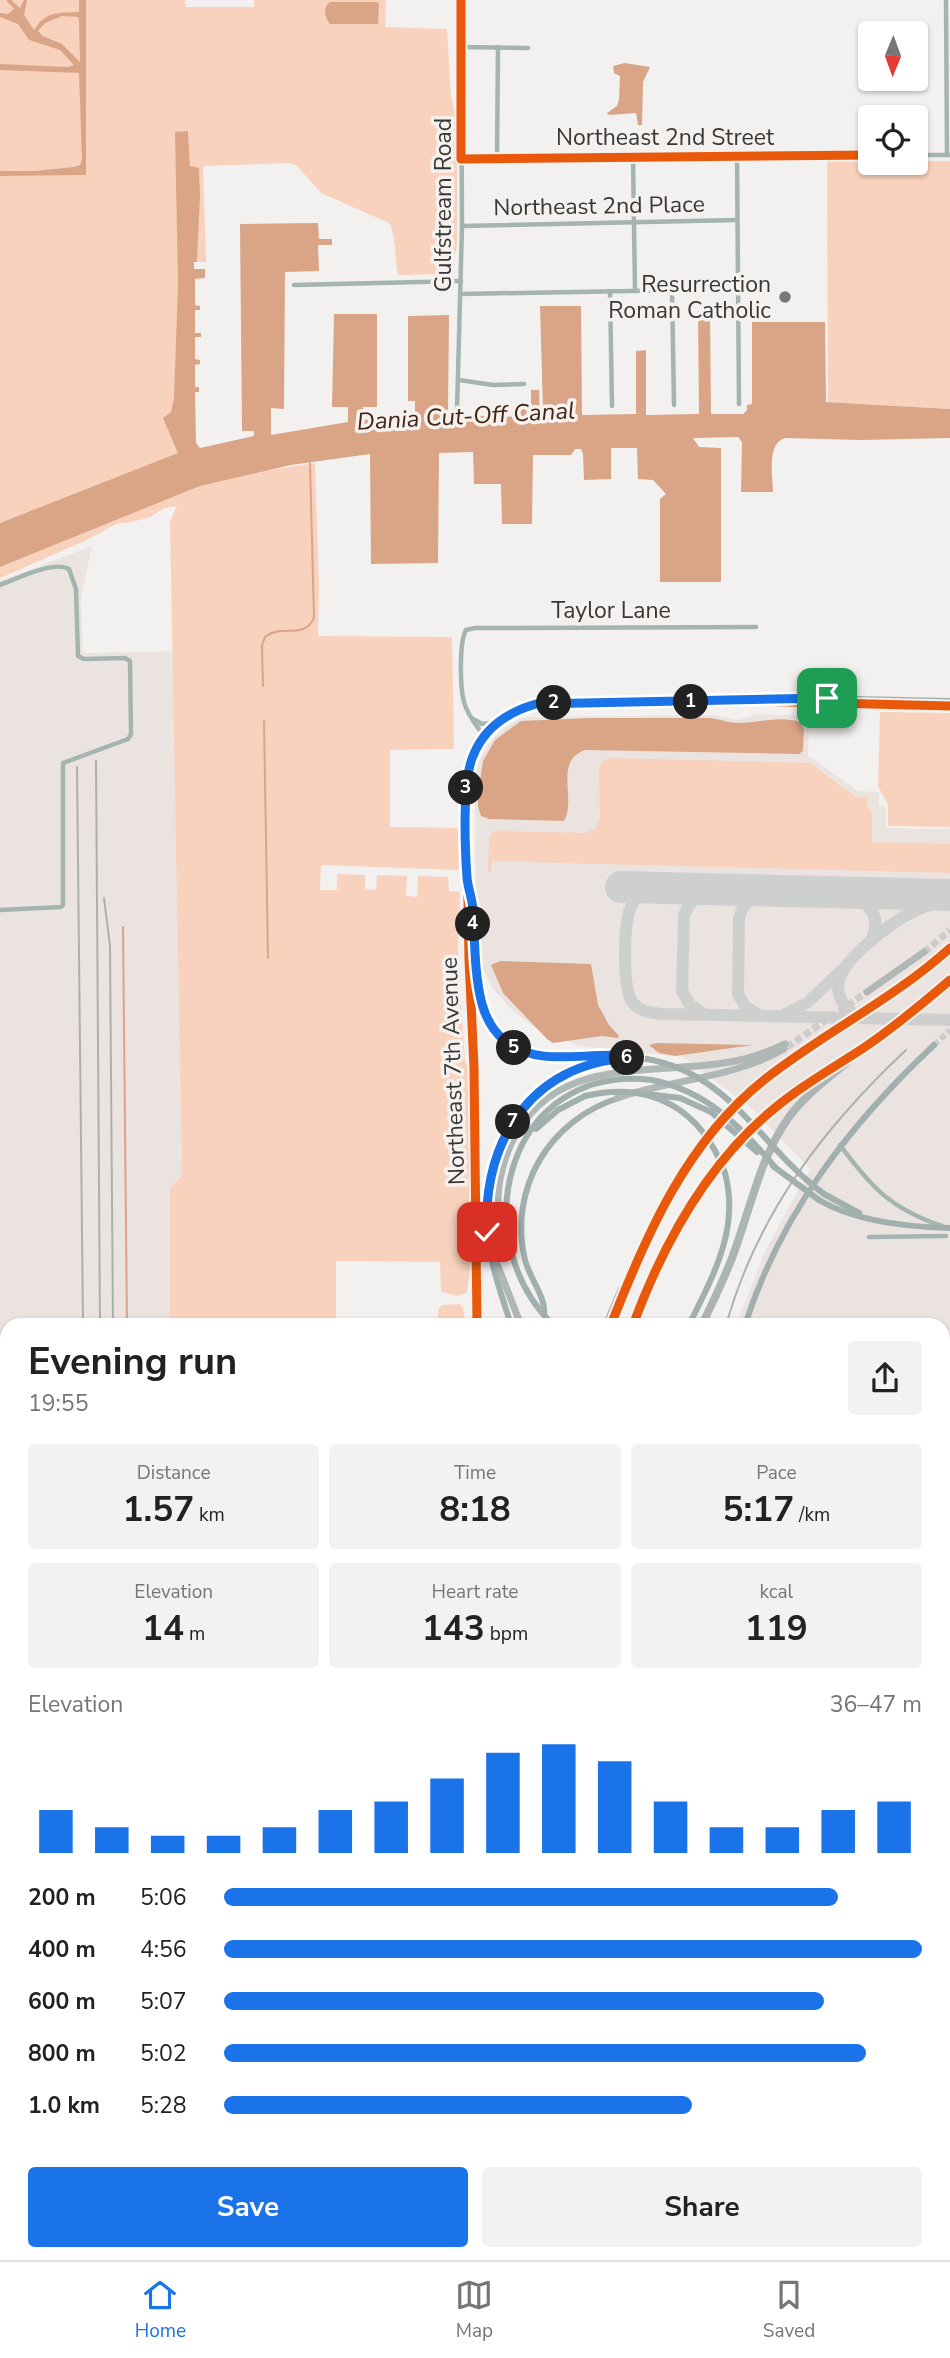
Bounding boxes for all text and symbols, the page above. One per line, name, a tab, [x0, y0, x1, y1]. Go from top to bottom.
north arrow	[858, 21, 928, 91]
map controls	[858, 21, 928, 175]
button: locate	[858, 105, 928, 175]
street label: Gulfstream Road	[428, 118, 459, 292]
street label: Northeast 2nd Street	[556, 122, 775, 153]
street label: Northeast 2nd Place	[493, 189, 705, 223]
place label: Resurrection Roman Catholic	[608, 269, 771, 326]
marker: Resurrection Roman Catholic	[777, 289, 793, 305]
water label: Dania Cut-Off Canal	[356, 394, 576, 438]
street label: Taylor Lane	[551, 595, 671, 626]
pin	[797, 668, 857, 728]
icon: arrive	[808, 679, 846, 717]
pin: 1	[674, 684, 708, 720]
pin: 2	[536, 686, 572, 720]
text: 1	[685, 688, 696, 714]
text: 2	[548, 689, 559, 715]
pin: 3	[448, 770, 484, 806]
text: 3	[460, 774, 471, 800]
pin: 4	[456, 906, 490, 942]
text: 4	[467, 910, 478, 936]
street label: Northeast 7th Avenue	[434, 956, 472, 1186]
pin: 5	[496, 1030, 532, 1066]
text: 5	[508, 1034, 519, 1060]
pin: 6	[610, 1040, 644, 1076]
text: 6	[621, 1044, 632, 1070]
pin: 7	[496, 1104, 530, 1140]
text: 7	[507, 1108, 518, 1134]
pin	[457, 1202, 517, 1262]
icon: check	[468, 1213, 506, 1251]
text: Evening run	[28, 1336, 237, 1387]
button: share	[848, 1341, 922, 1415]
text: 19:55	[28, 1388, 88, 1419]
text: Distance	[137, 1460, 211, 1486]
text: Time	[454, 1460, 496, 1486]
text: Pace	[756, 1460, 797, 1486]
text: 1.57	[122, 1486, 194, 1533]
text: 8:18	[439, 1486, 511, 1533]
text: 5:17	[723, 1486, 794, 1533]
text: km	[194, 1502, 225, 1528]
text: /km	[794, 1502, 830, 1528]
text: Elevation	[134, 1579, 213, 1605]
text: Heart rate	[432, 1579, 518, 1605]
text: kcal	[759, 1579, 793, 1605]
text: 14	[142, 1605, 184, 1652]
text: 143	[422, 1605, 485, 1652]
text: 119	[745, 1605, 808, 1652]
text: m	[184, 1621, 205, 1647]
text: bpm	[485, 1621, 528, 1647]
text: Elevation	[28, 1689, 123, 1720]
text: 36–47 m	[830, 1689, 922, 1720]
text: 200 m	[28, 1882, 96, 1913]
text: 5:06	[140, 1882, 187, 1913]
text: 400 m	[28, 1934, 96, 1965]
text: 4:56	[140, 1934, 187, 1965]
text: 600 m	[28, 1986, 96, 2017]
text: 5:07	[140, 1986, 187, 2017]
text: 800 m	[28, 2038, 96, 2069]
text: 5:02	[140, 2038, 187, 2069]
text: 1.0 km	[28, 2090, 100, 2121]
text: 5:28	[140, 2090, 187, 2121]
button: Save	[28, 2167, 468, 2247]
button: Share	[482, 2167, 922, 2247]
tab: Home	[135, 2276, 186, 2344]
tab: Map	[455, 2276, 493, 2344]
tab: Saved	[763, 2276, 815, 2344]

